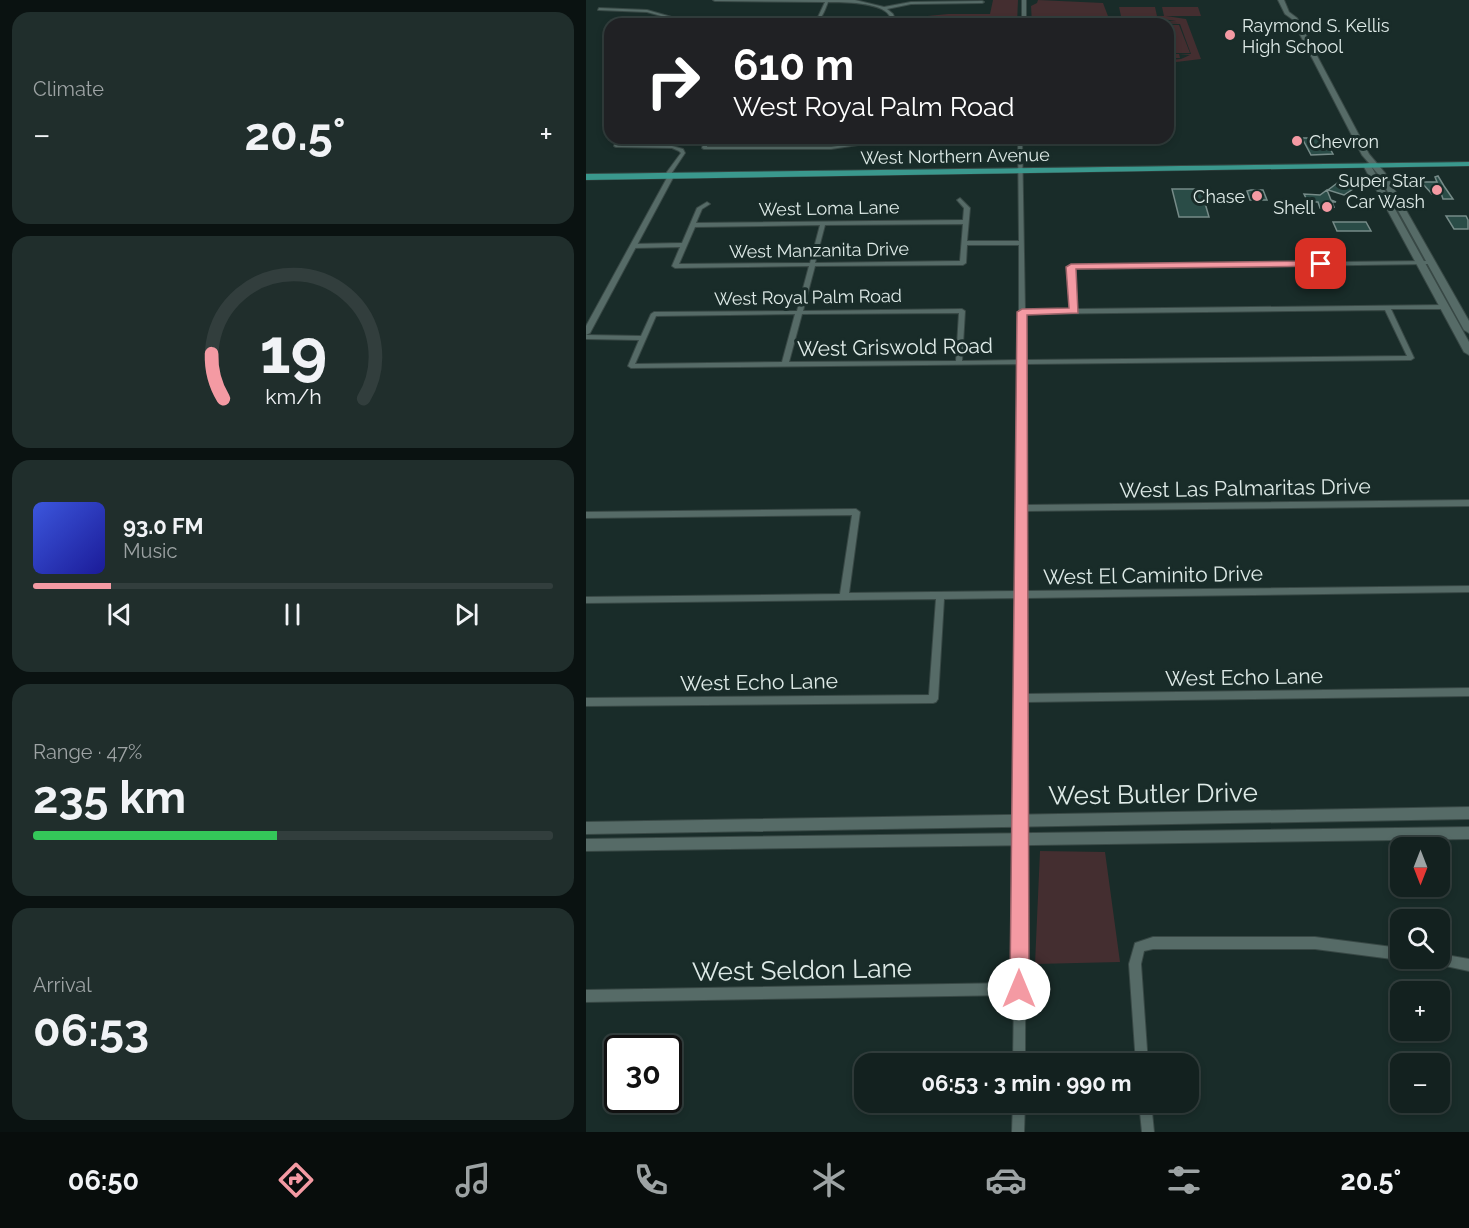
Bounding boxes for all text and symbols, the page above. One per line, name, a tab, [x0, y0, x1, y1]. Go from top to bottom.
place label: Raymond S. Kellis High School	[1242, 15, 1390, 57]
marker: Raymond S. Kellis High School	[1223, 28, 1237, 42]
text: 610 m	[733, 41, 854, 90]
icon: right	[634, 42, 712, 120]
text: Climate	[33, 77, 104, 101]
text: West Royal Palm Road	[733, 91, 1015, 122]
text: 20.5°	[245, 108, 345, 161]
text: −	[33, 115, 51, 154]
text: +	[539, 115, 553, 154]
place label: Chevron	[1309, 131, 1379, 152]
marker: Chevron	[1290, 134, 1304, 148]
street label: West Northern Avenue	[860, 144, 1050, 168]
place label: Super Star Car Wash	[1338, 170, 1426, 212]
marker: Super Star Car Wash	[1430, 183, 1444, 197]
place label: Chase	[1193, 186, 1245, 207]
marker: Chase	[1250, 189, 1264, 203]
street label: West Loma Lane	[758, 196, 900, 220]
place label: Shell	[1273, 197, 1315, 218]
marker: Shell	[1320, 200, 1334, 214]
street label: West Manzanita Drive	[729, 238, 910, 262]
pin	[1295, 238, 1346, 289]
icon: arrive	[1304, 247, 1337, 280]
street label: West Royal Palm Road	[714, 285, 902, 309]
text: 19	[259, 314, 327, 388]
street label: West Griswold Road	[797, 333, 993, 361]
text: km/h	[265, 384, 321, 409]
street label: West Las Palmaritas Drive	[1119, 473, 1371, 503]
text: 93.0 FM	[123, 513, 204, 539]
text: Music	[123, 539, 177, 563]
street label: West El Caminito Drive	[1043, 561, 1263, 589]
icon: previous	[103, 598, 136, 631]
icon: pause	[276, 598, 309, 631]
icon: next	[450, 598, 483, 631]
street label: West Echo Lane	[1165, 663, 1323, 691]
street label: West Echo Lane	[680, 668, 838, 696]
text: Range · 47%	[33, 740, 142, 764]
text: 235 km	[33, 771, 186, 824]
street label: West Butler Drive	[1048, 777, 1258, 811]
north arrow	[1390, 837, 1450, 897]
map controls	[1390, 837, 1450, 1113]
button: search	[1390, 909, 1450, 969]
street label: West Seldon Lane	[692, 953, 912, 987]
position arrow	[987, 957, 1051, 1021]
text: Arrival	[33, 973, 92, 997]
button: +	[1390, 981, 1450, 1041]
text: 06:53	[33, 1004, 149, 1057]
speed limit sign: 30	[604, 1035, 682, 1113]
button: −	[1390, 1053, 1450, 1113]
text: 06:53 · 3 min · 990 m	[922, 1070, 1131, 1096]
icon: directions	[275, 1159, 317, 1201]
icon: music	[452, 1159, 494, 1201]
icon: phone	[630, 1159, 672, 1201]
icon: climate	[808, 1159, 850, 1201]
icon: car	[985, 1159, 1027, 1201]
icon: filters	[1163, 1159, 1205, 1201]
text: 06:50	[68, 1165, 139, 1196]
text: 20.5°	[1341, 1165, 1401, 1196]

